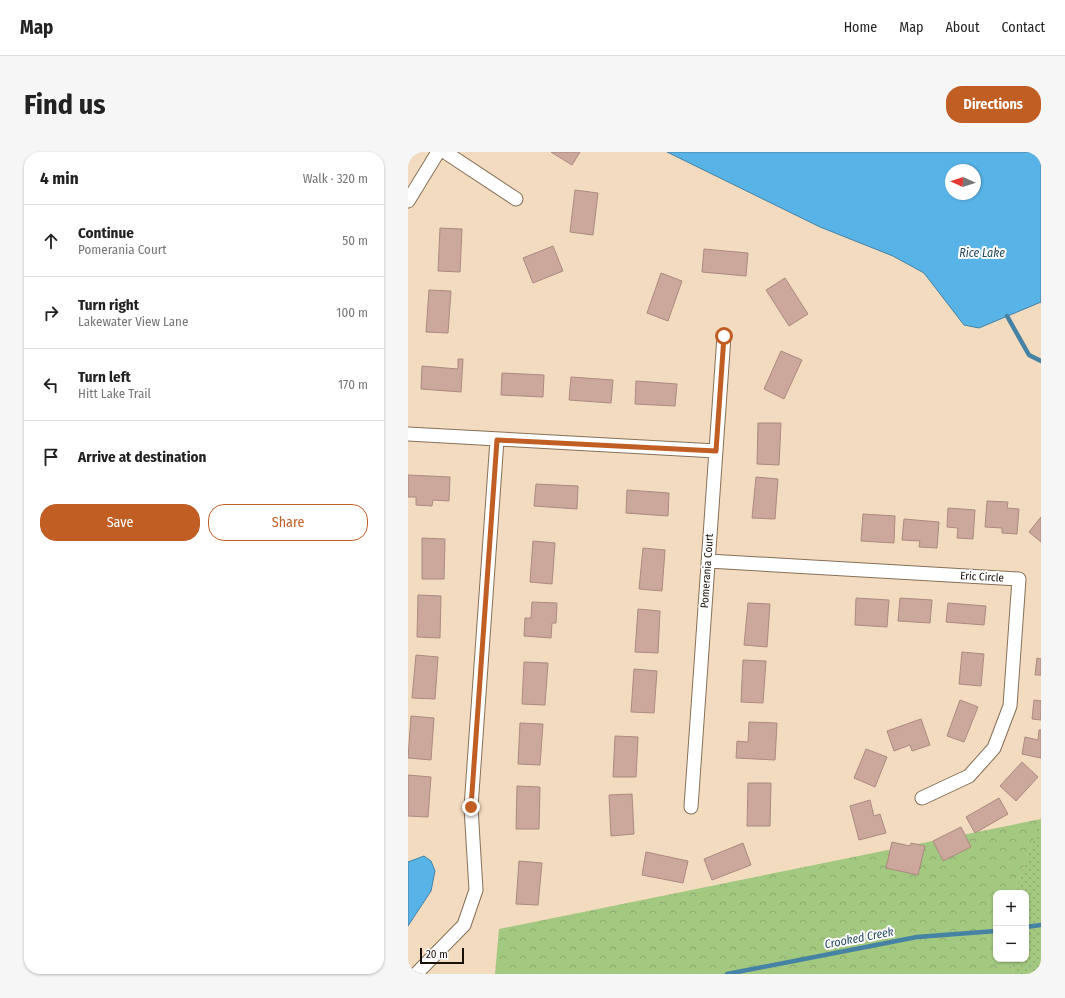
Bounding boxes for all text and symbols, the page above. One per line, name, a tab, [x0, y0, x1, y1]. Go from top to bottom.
text: Map	[20, 16, 53, 39]
text: Home	[844, 19, 877, 36]
text: Map	[899, 19, 923, 36]
text: About	[945, 19, 980, 36]
text: Contact	[1002, 19, 1045, 36]
button: Directions	[946, 86, 1041, 123]
text: Find us	[24, 88, 106, 121]
north arrow	[945, 164, 981, 200]
text: 4 min	[40, 168, 79, 189]
text: Walk · 320 m	[303, 171, 368, 186]
text: Continue	[78, 224, 134, 242]
icon: ahead	[40, 230, 62, 252]
text: 50 m	[342, 233, 368, 248]
text: Pomerania Court	[78, 242, 167, 257]
water label: Rice Lake	[959, 246, 1005, 260]
text: Turn right	[78, 296, 139, 314]
icon: right	[40, 302, 62, 324]
text: 100 m	[336, 305, 368, 320]
text: Lakewater View Lane	[78, 314, 188, 329]
route start	[715, 327, 733, 345]
text: Turn left	[78, 368, 131, 386]
icon: left	[40, 374, 62, 396]
text: 170 m	[338, 377, 368, 392]
text: Hitt Lake Trail	[78, 386, 151, 401]
icon: arrive	[40, 446, 62, 468]
text: Arrive at destination	[78, 448, 206, 466]
button: Save	[40, 504, 200, 541]
button: Share	[208, 504, 368, 541]
street label: Pomerania Court	[698, 533, 716, 609]
street label: Eric Circle	[960, 569, 1004, 585]
route end	[462, 798, 480, 816]
map controls	[993, 890, 1029, 962]
button: +	[993, 890, 1029, 926]
water label: Crooked Creek	[823, 924, 895, 952]
button: −	[993, 926, 1029, 962]
scale bar	[420, 946, 464, 965]
text: 20 m	[426, 948, 448, 961]

